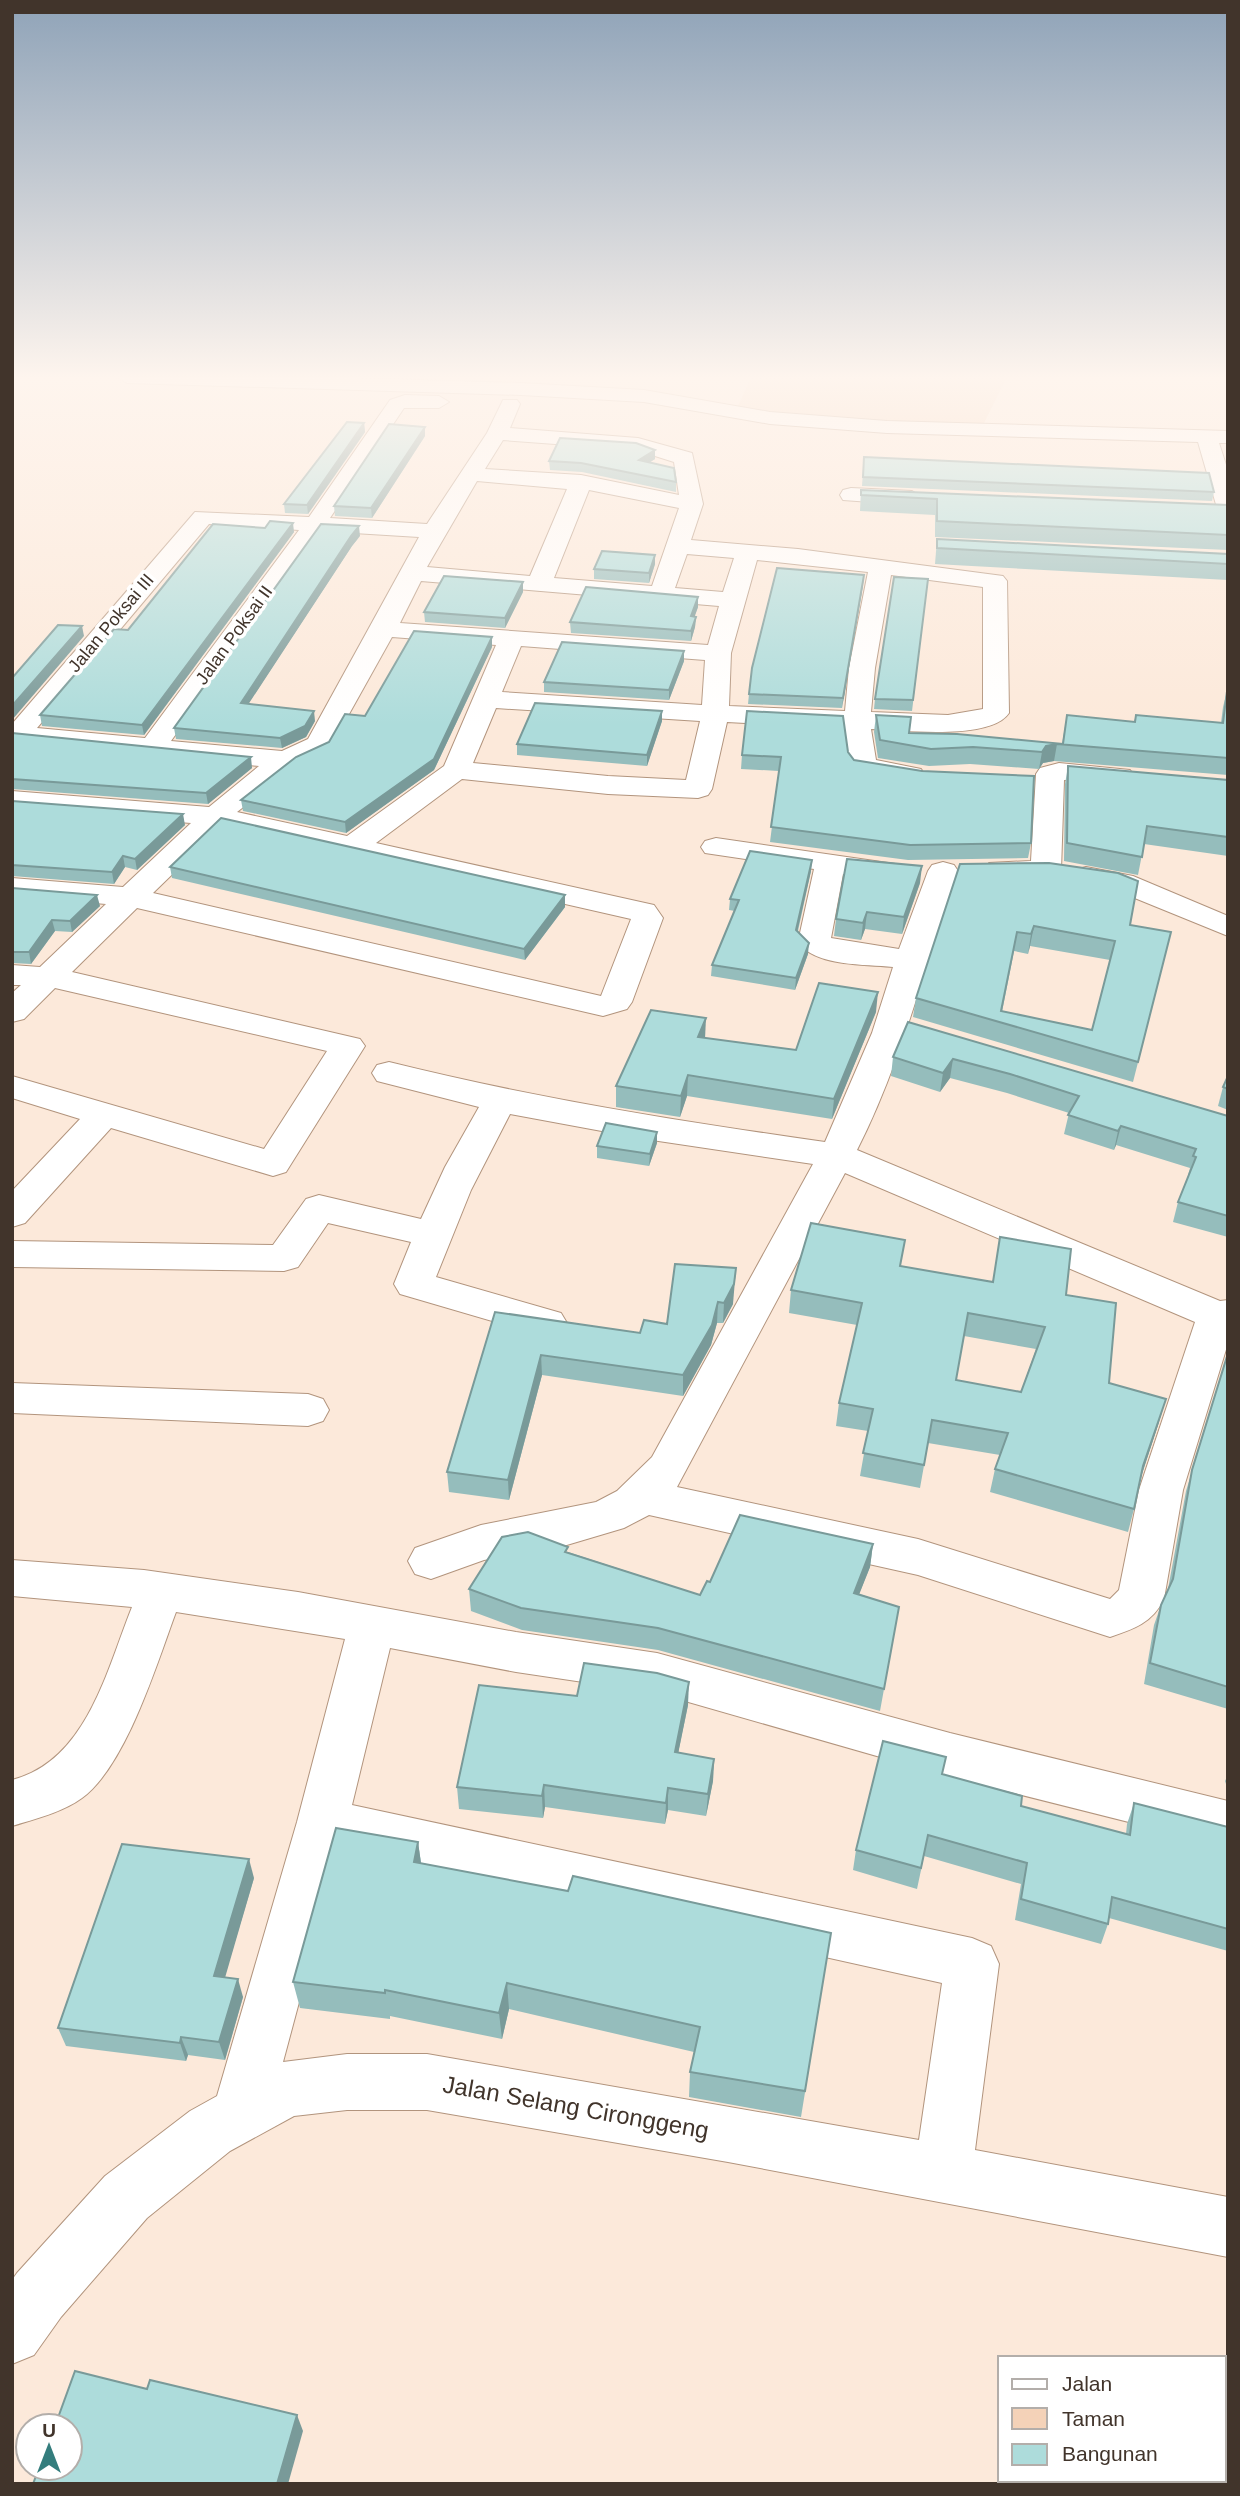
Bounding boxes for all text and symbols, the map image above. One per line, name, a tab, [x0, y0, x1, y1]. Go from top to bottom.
street label: Jalan Poksai III	[64, 570, 158, 676]
street label: Jalan Poksai II	[192, 582, 276, 688]
street label: Jalan Selang Cironggeng	[441, 2070, 711, 2144]
legend	[998, 2356, 1226, 2482]
text: Jalan	[1062, 2372, 1112, 2395]
text: Taman	[1062, 2407, 1125, 2430]
north arrow	[14, 2412, 84, 2482]
text: U	[42, 2420, 56, 2441]
text: Bangunan	[1062, 2442, 1158, 2465]

